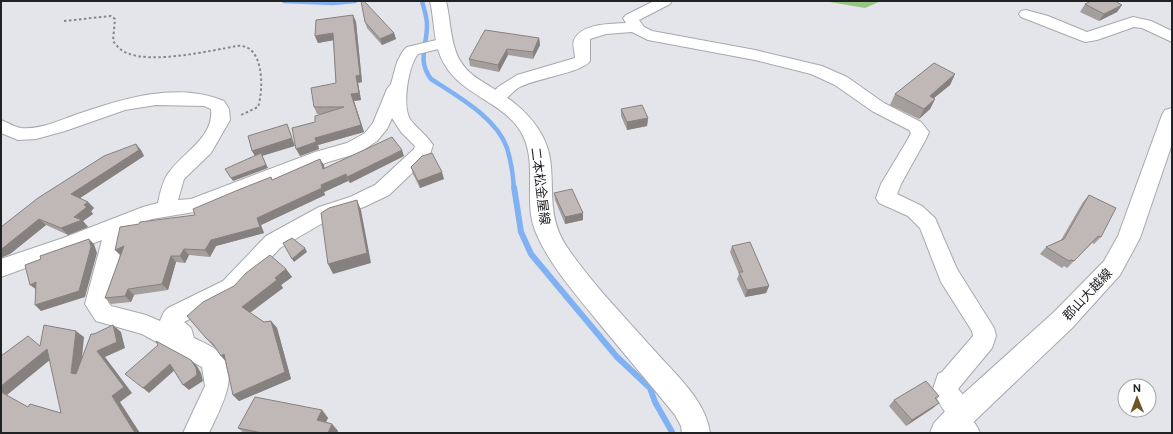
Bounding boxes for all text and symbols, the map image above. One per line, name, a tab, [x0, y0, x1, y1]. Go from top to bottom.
street label: 二本松金屋線	[527, 146, 554, 226]
street label: 郡山大越線	[1059, 265, 1116, 324]
north arrow	[1117, 378, 1157, 418]
text: N	[1133, 381, 1141, 395]

